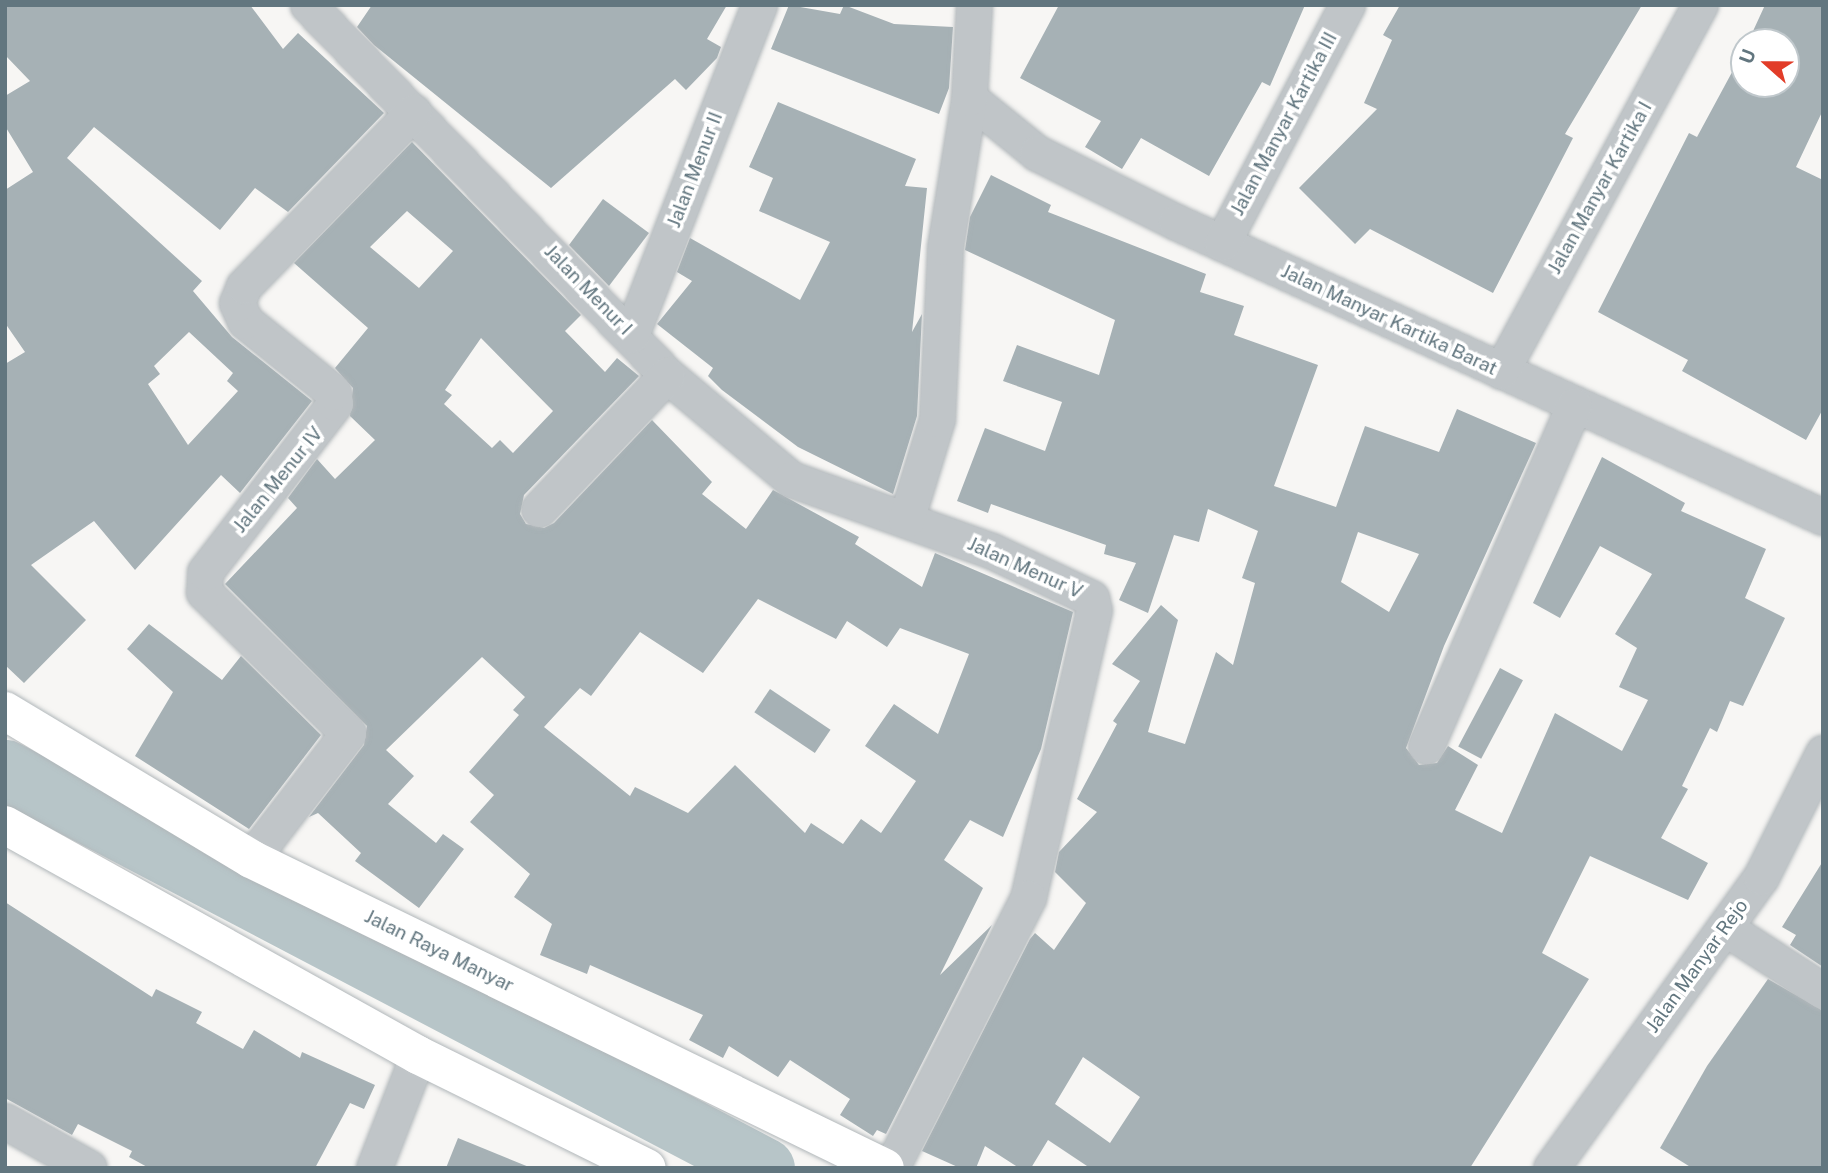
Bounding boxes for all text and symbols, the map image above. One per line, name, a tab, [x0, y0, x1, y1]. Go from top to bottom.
street label: Jalan Manyar Kartika III	[1226, 28, 1342, 220]
north arrow	[1730, 28, 1800, 98]
text: U	[1735, 46, 1760, 67]
street label: Jalan Manyar Kartika I	[1543, 98, 1657, 278]
street label: Jalan Menur II	[662, 109, 728, 231]
street label: Jalan Menur I	[539, 240, 637, 340]
street label: Jalan Manyar Kartika Barat	[1277, 260, 1501, 380]
street label: Jalan Menur IV	[228, 423, 328, 537]
street label: Jalan Menur V	[964, 532, 1086, 604]
street label: Jalan Manyar Rejo	[1641, 895, 1753, 1037]
street label: Jalan Raya Manyar	[361, 905, 517, 997]

